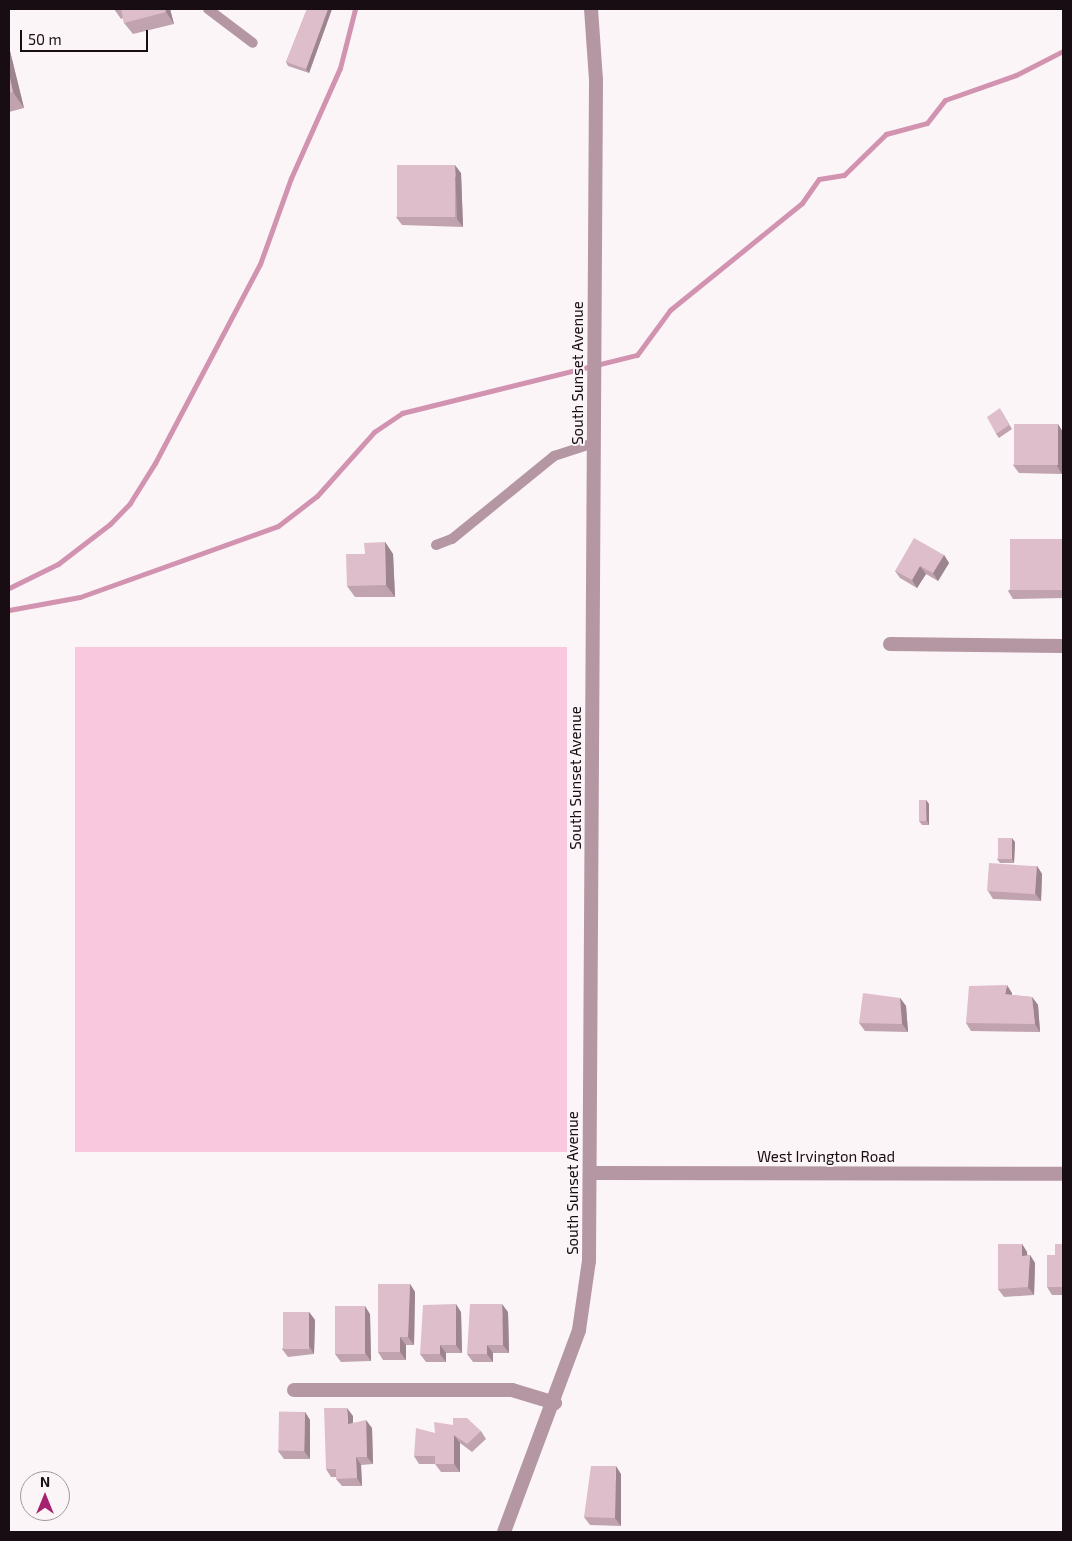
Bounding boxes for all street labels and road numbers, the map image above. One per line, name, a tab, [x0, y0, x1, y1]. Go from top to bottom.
street label: South Sunset Avenue	[569, 301, 587, 445]
street label: South Sunset Avenue	[567, 706, 585, 850]
street label: South Sunset Avenue	[564, 1111, 582, 1255]
street label: West Irvington Road	[757, 1148, 895, 1166]

